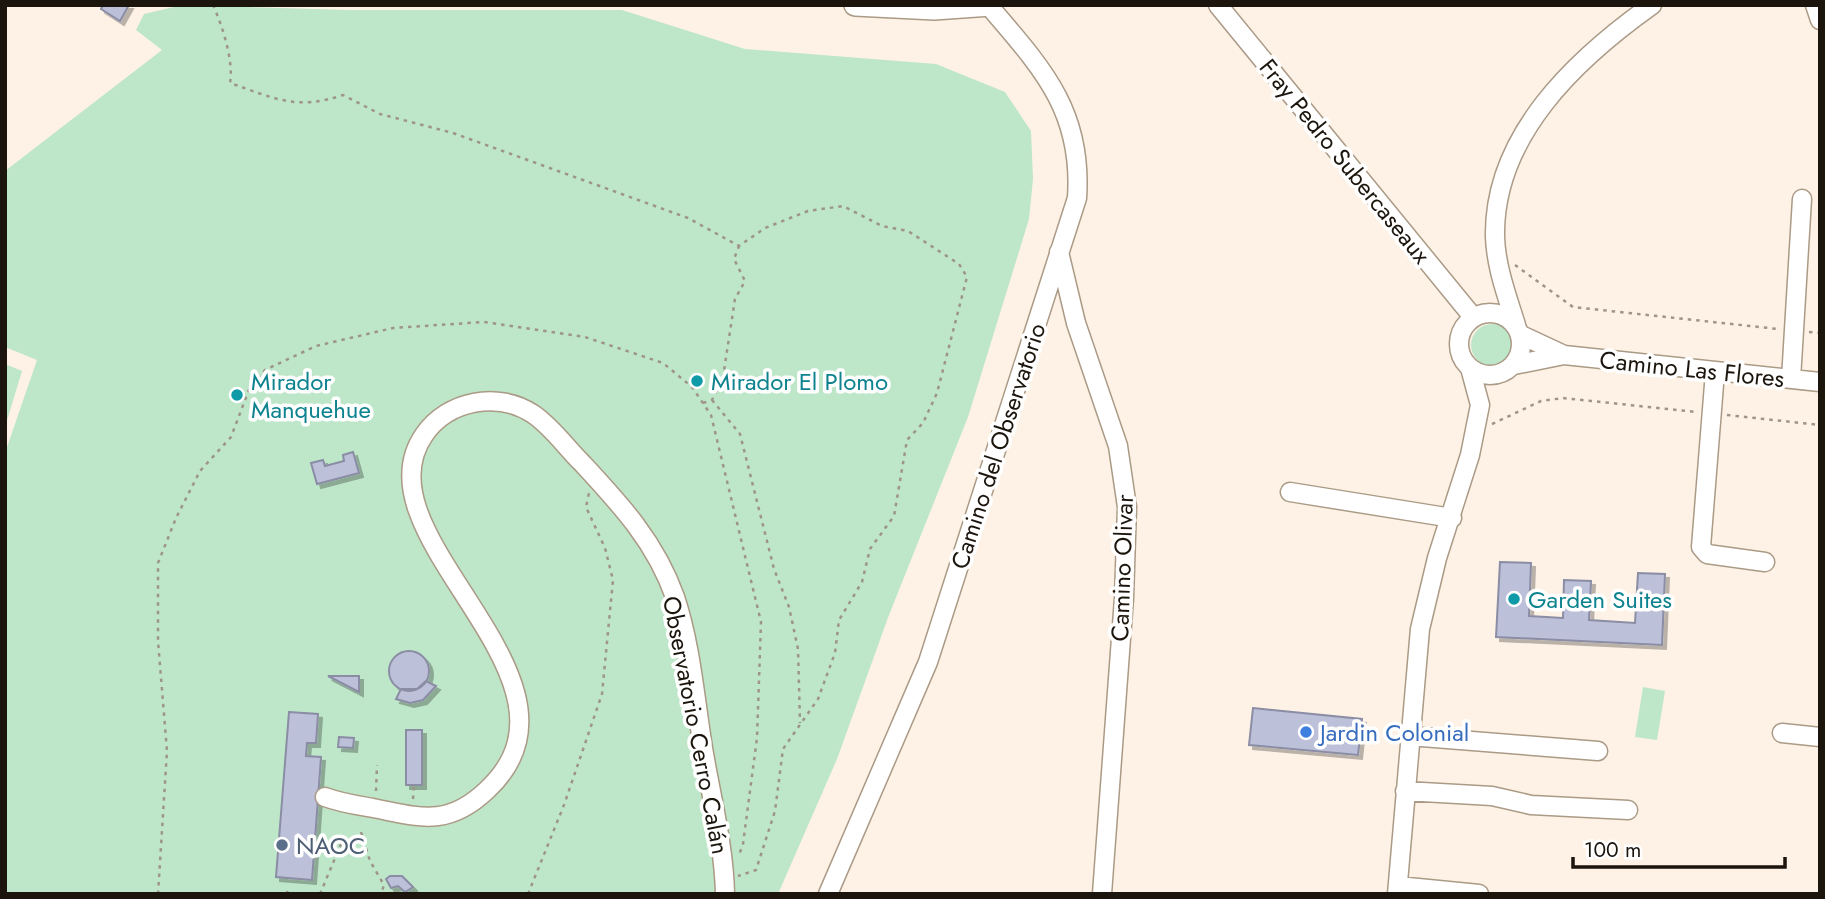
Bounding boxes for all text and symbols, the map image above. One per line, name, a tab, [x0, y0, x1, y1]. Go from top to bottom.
street label: Fray Pedro Subercaseaux	[1251, 51, 1439, 272]
street label: Camino del Observatorio	[942, 318, 1054, 574]
street label: Camino Las Flores	[1598, 342, 1786, 396]
place label: Mirador Manquehue	[251, 364, 371, 427]
place label: Mirador El Plomo	[711, 364, 888, 399]
marker: Mirador El Plomo	[689, 373, 705, 389]
marker: Mirador Manquehue	[229, 387, 245, 403]
street label: Camino Olivar	[1102, 493, 1142, 642]
place label: Garden Suites	[1528, 582, 1672, 617]
marker: Garden Suites	[1506, 591, 1522, 607]
street label: Observatorio Cerro Calán	[654, 593, 738, 857]
place label: Jardin Colonial	[1317, 715, 1469, 750]
marker: Jardin Colonial	[1298, 724, 1314, 740]
scale bar	[1573, 825, 1785, 869]
place label: NAOC	[296, 828, 365, 863]
text: 100 m	[1584, 835, 1641, 865]
marker: NAOC	[274, 837, 290, 853]

